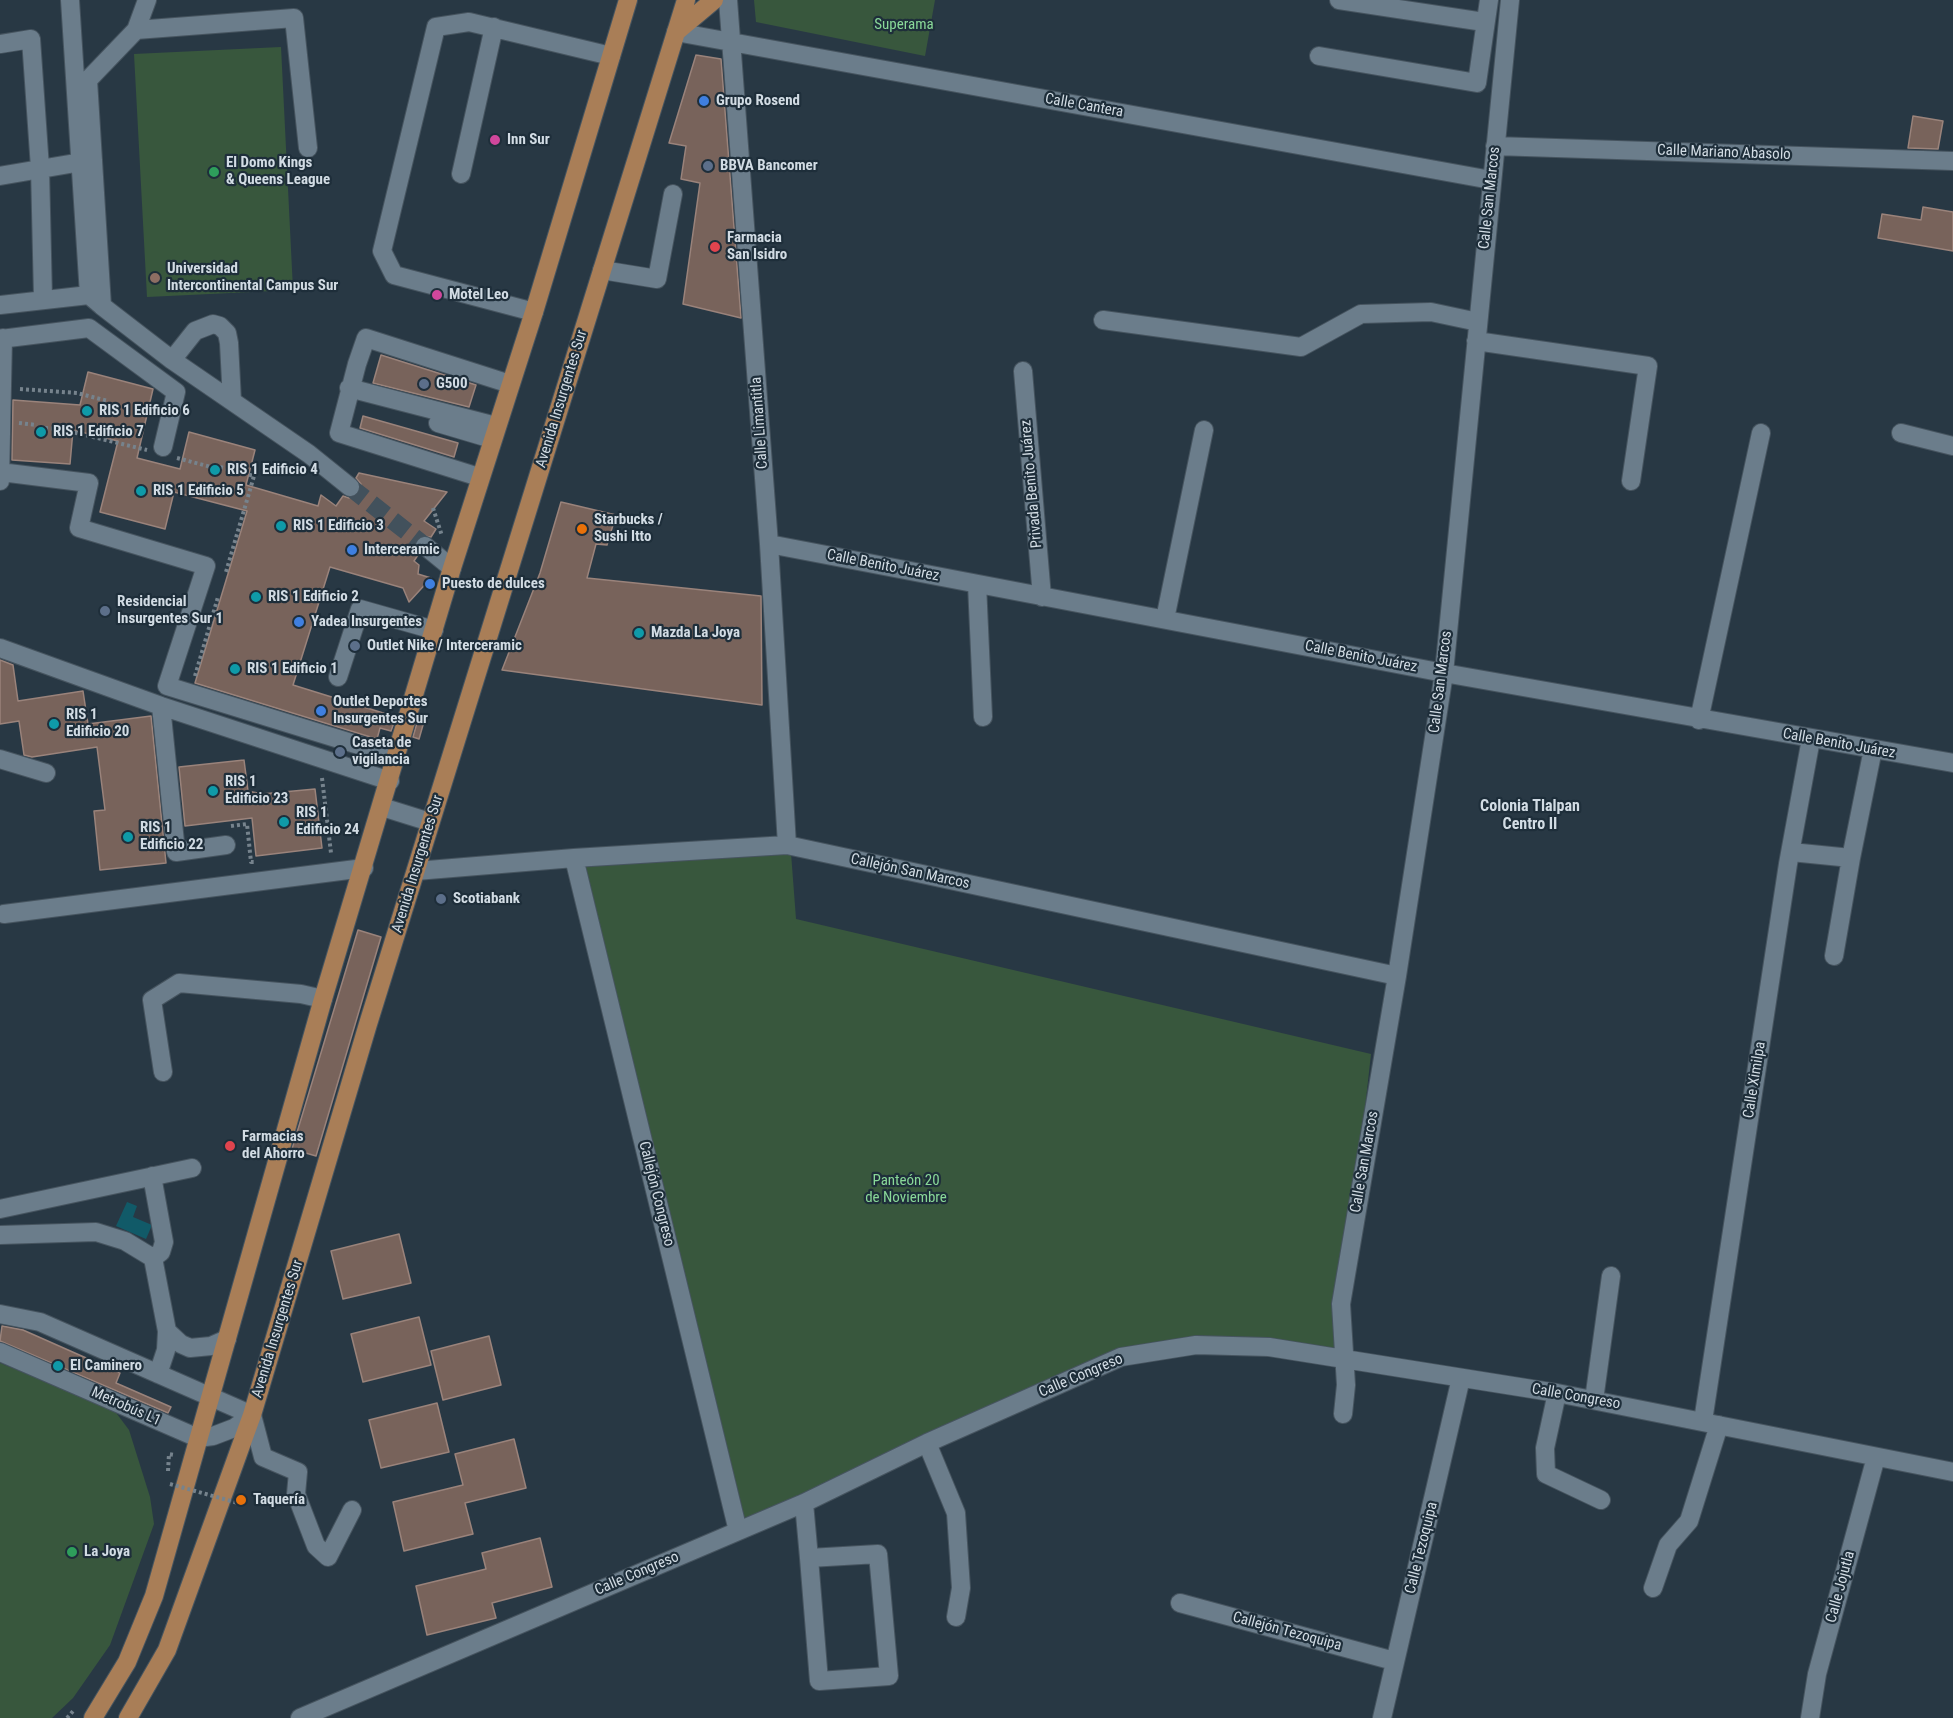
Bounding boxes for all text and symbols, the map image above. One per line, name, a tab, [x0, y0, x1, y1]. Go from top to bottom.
park label: Superama	[874, 16, 934, 34]
street label: Calle Cantera	[1044, 90, 1124, 122]
place label: Grupo Rosend	[716, 92, 800, 110]
marker: Grupo Rosend	[697, 94, 711, 108]
place label: Inn Sur	[507, 131, 550, 149]
marker: Inn Sur	[488, 133, 502, 147]
street label: Calle Mariano Abasolo	[1657, 142, 1791, 164]
street label: Calle San Marcos	[1476, 146, 1504, 250]
place label: El Domo Kings & Queens League	[226, 154, 330, 189]
place label: BBVA Bancomer	[720, 157, 818, 175]
marker: BBVA Bancomer	[701, 159, 715, 173]
marker: El Domo Kings & Queens League	[207, 165, 221, 179]
place label: Farmacia San Isidro	[727, 229, 787, 264]
marker: Farmacia San Isidro	[708, 240, 722, 254]
place label: Universidad Intercontinental Campus Sur	[167, 260, 338, 295]
marker: Universidad Intercontinental Campus Sur	[148, 271, 162, 285]
place label: Motel Leo	[449, 286, 509, 304]
marker: Motel Leo	[430, 288, 444, 302]
street label: Avenida Insurgentes Sur	[532, 328, 592, 470]
place label: G500	[436, 375, 468, 393]
street label: Calle Limantitla	[748, 376, 772, 470]
marker: G500	[417, 377, 431, 391]
place label: RIS 1 Edificio 6	[99, 402, 190, 420]
marker: RIS 1 Edificio 6	[80, 404, 94, 418]
street label: Privada Benito Juárez	[1017, 419, 1047, 549]
place label: RIS 1 Edificio 7	[53, 423, 144, 441]
marker: RIS 1 Edificio 7	[34, 425, 48, 439]
place label: RIS 1 Edificio 4	[227, 461, 318, 479]
marker: RIS 1 Edificio 4	[208, 463, 222, 477]
place label: RIS 1 Edificio 5	[153, 482, 244, 500]
marker: RIS 1 Edificio 5	[134, 484, 148, 498]
place label: Starbucks / Sushi Itto	[594, 511, 663, 546]
place label: RIS 1 Edificio 3	[293, 517, 384, 535]
marker: RIS 1 Edificio 3	[274, 519, 288, 533]
marker: Starbucks / Sushi Itto	[575, 522, 589, 536]
place label: Interceramic	[364, 541, 440, 559]
marker: Interceramic	[345, 543, 359, 557]
street label: Calle Benito Juárez	[825, 546, 941, 586]
place label: Puesto de dulces	[442, 575, 545, 593]
marker: Puesto de dulces	[423, 577, 437, 591]
place label: RIS 1 Edificio 2	[268, 588, 359, 606]
marker: RIS 1 Edificio 2	[249, 590, 263, 604]
place label: Residencial Insurgentes Sur 1	[117, 593, 223, 628]
marker: Residencial Insurgentes Sur 1	[98, 604, 112, 618]
place label: Yadea Insurgentes	[311, 613, 422, 631]
marker: Yadea Insurgentes	[292, 615, 306, 629]
place label: Mazda La Joya	[651, 624, 740, 642]
marker: Mazda La Joya	[632, 626, 646, 640]
street label: Calle San Marcos	[1426, 630, 1456, 734]
place label: Outlet Nike / Interceramic	[367, 637, 522, 655]
street label: Calle Benito Juárez	[1303, 637, 1419, 677]
marker: Outlet Nike / Interceramic	[348, 639, 362, 653]
place label: RIS 1 Edificio 1	[247, 660, 338, 678]
marker: RIS 1 Edificio 1	[228, 662, 242, 676]
place label: Outlet Deportes Insurgentes Sur	[333, 693, 428, 728]
marker: Outlet Deportes Insurgentes Sur	[314, 704, 328, 718]
place label: RIS 1 Edificio 20	[66, 706, 129, 741]
marker: RIS 1 Edificio 20	[47, 717, 61, 731]
street label: Calle Benito Juárez	[1781, 725, 1897, 763]
place label: Caseta de vigilancia	[352, 734, 411, 769]
marker: Caseta de vigilancia	[333, 745, 347, 759]
place label: RIS 1 Edificio 23	[225, 773, 288, 808]
marker: RIS 1 Edificio 23	[206, 784, 220, 798]
street label: Avenida Insurgentes Sur	[388, 793, 448, 935]
district label: Colonia Tlalpan Centro II	[1480, 797, 1580, 835]
place label: RIS 1 Edificio 24	[296, 804, 359, 839]
marker: RIS 1 Edificio 24	[277, 815, 291, 829]
place label: RIS 1 Edificio 22	[140, 819, 203, 854]
marker: RIS 1 Edificio 22	[121, 830, 135, 844]
street label: Callejón San Marcos	[849, 851, 971, 893]
place label: Scotiabank	[453, 890, 520, 908]
marker: Scotiabank	[434, 892, 448, 906]
street label: Calle Ximilpa	[1740, 1040, 1770, 1120]
street label: Calle San Marcos	[1347, 1110, 1383, 1214]
place label: Farmacias del Ahorro	[242, 1128, 305, 1163]
marker: Farmacias del Ahorro	[223, 1139, 237, 1153]
street label: Callejón Congreso	[634, 1140, 678, 1248]
park label: Panteón 20 de Noviembre	[865, 1172, 947, 1207]
street label: Avenida Insurgentes Sur	[248, 1258, 308, 1400]
street label: Calle Congreso	[1036, 1350, 1126, 1402]
place label: El Caminero	[70, 1357, 142, 1375]
marker: El Caminero	[51, 1359, 65, 1373]
street label: Calle Congreso	[1530, 1380, 1622, 1414]
street label: Metrobús L1	[88, 1384, 164, 1430]
place label: Taquería	[253, 1491, 305, 1509]
marker: Taquería	[234, 1493, 248, 1507]
street label: Calle Tezoquipa	[1402, 1500, 1442, 1596]
place label: La Joya	[84, 1543, 130, 1561]
marker: La Joya	[65, 1545, 79, 1559]
street label: Calle Congreso	[592, 1548, 682, 1600]
street label: Calle Jojutla	[1823, 1549, 1859, 1625]
street label: Callejón Tezoquipa	[1231, 1609, 1343, 1655]

